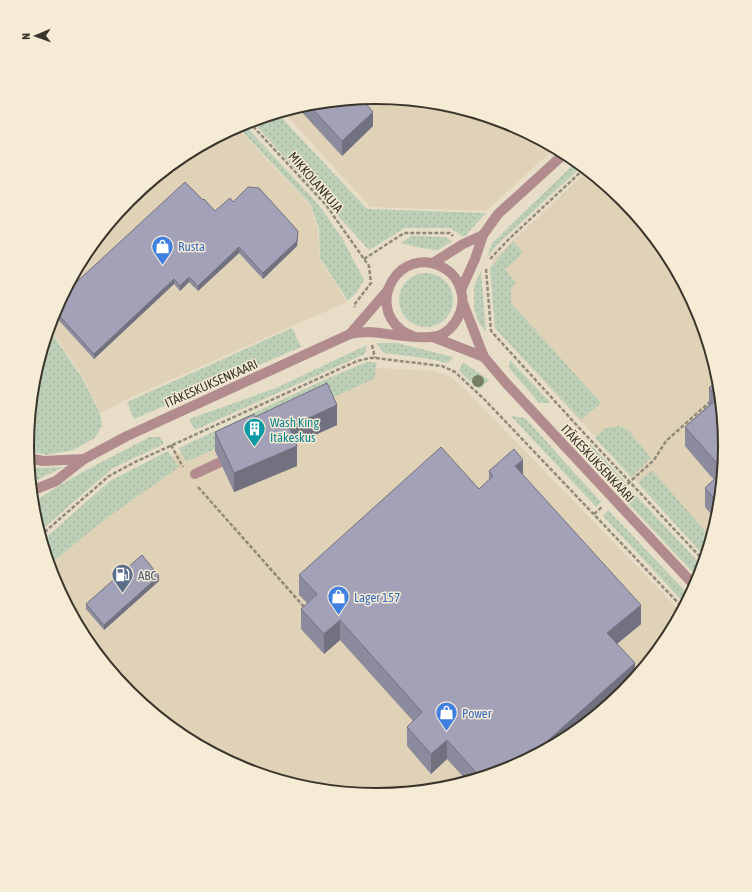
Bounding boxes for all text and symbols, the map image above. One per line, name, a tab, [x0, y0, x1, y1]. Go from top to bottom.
north arrow	[16, 16, 56, 56]
text: N	[20, 33, 32, 40]
street label: MIKKOLANKUJA	[285, 149, 346, 216]
shop icon: Rusta	[150, 233, 176, 266]
place label: Rusta	[178, 239, 205, 254]
street label: ITÄKESKUKSENKAARI	[162, 356, 260, 411]
place label: Wash King Itäkeskus	[270, 415, 319, 445]
building icon: Wash King Itäkeskus	[242, 416, 268, 449]
street label: ITÄKESKUKSENKAARI	[558, 422, 637, 505]
fuel station icon: ABC	[110, 562, 136, 595]
place label: ABC	[138, 568, 157, 583]
shop icon: Lager 157	[325, 584, 351, 617]
place label: Lager 157	[354, 590, 400, 605]
shop icon: Power	[434, 700, 460, 733]
place label: Power	[462, 706, 492, 721]

